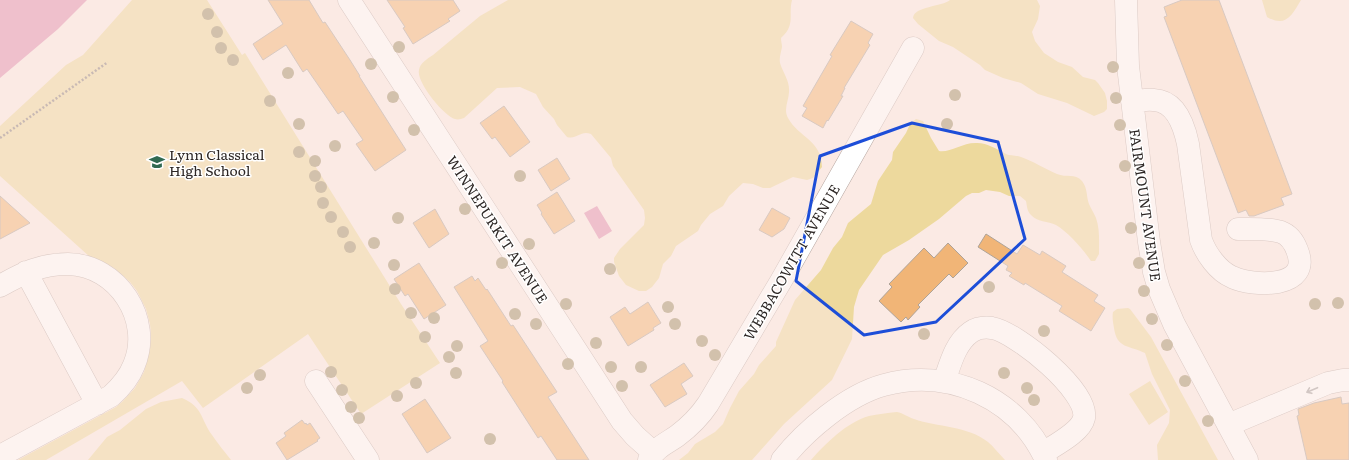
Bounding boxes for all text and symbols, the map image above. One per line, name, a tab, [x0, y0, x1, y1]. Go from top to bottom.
street label: FAIRMOUNT AVENUE	[1125, 127, 1167, 283]
place label: Lynn Classical High School	[169, 144, 265, 180]
street label: WINNEPURKIT AVENUE	[443, 151, 553, 307]
school or university icon: Lynn Classical High School	[148, 153, 166, 171]
street label: WEBBACOWITT AVENUE	[738, 180, 844, 344]
one-way arrow	[1306, 387, 1318, 394]

